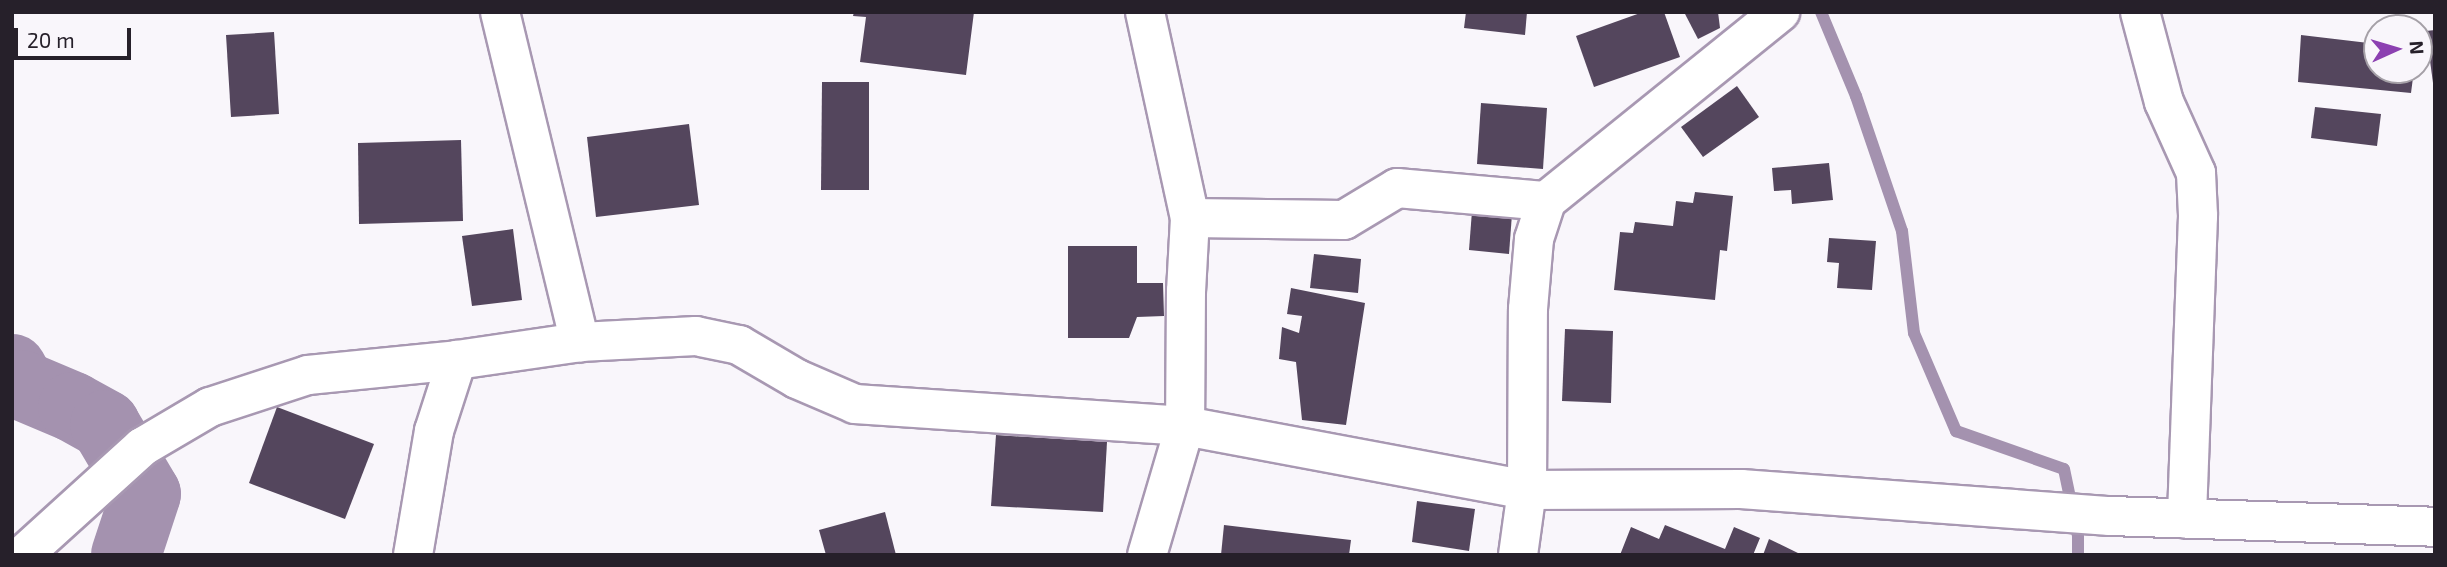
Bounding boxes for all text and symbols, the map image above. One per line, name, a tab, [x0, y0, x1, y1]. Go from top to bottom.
scale bar	[18, 14, 135, 58]
north arrow	[2363, 14, 2433, 84]
text: 20 m	[27, 27, 75, 52]
text: N	[2406, 40, 2429, 55]

